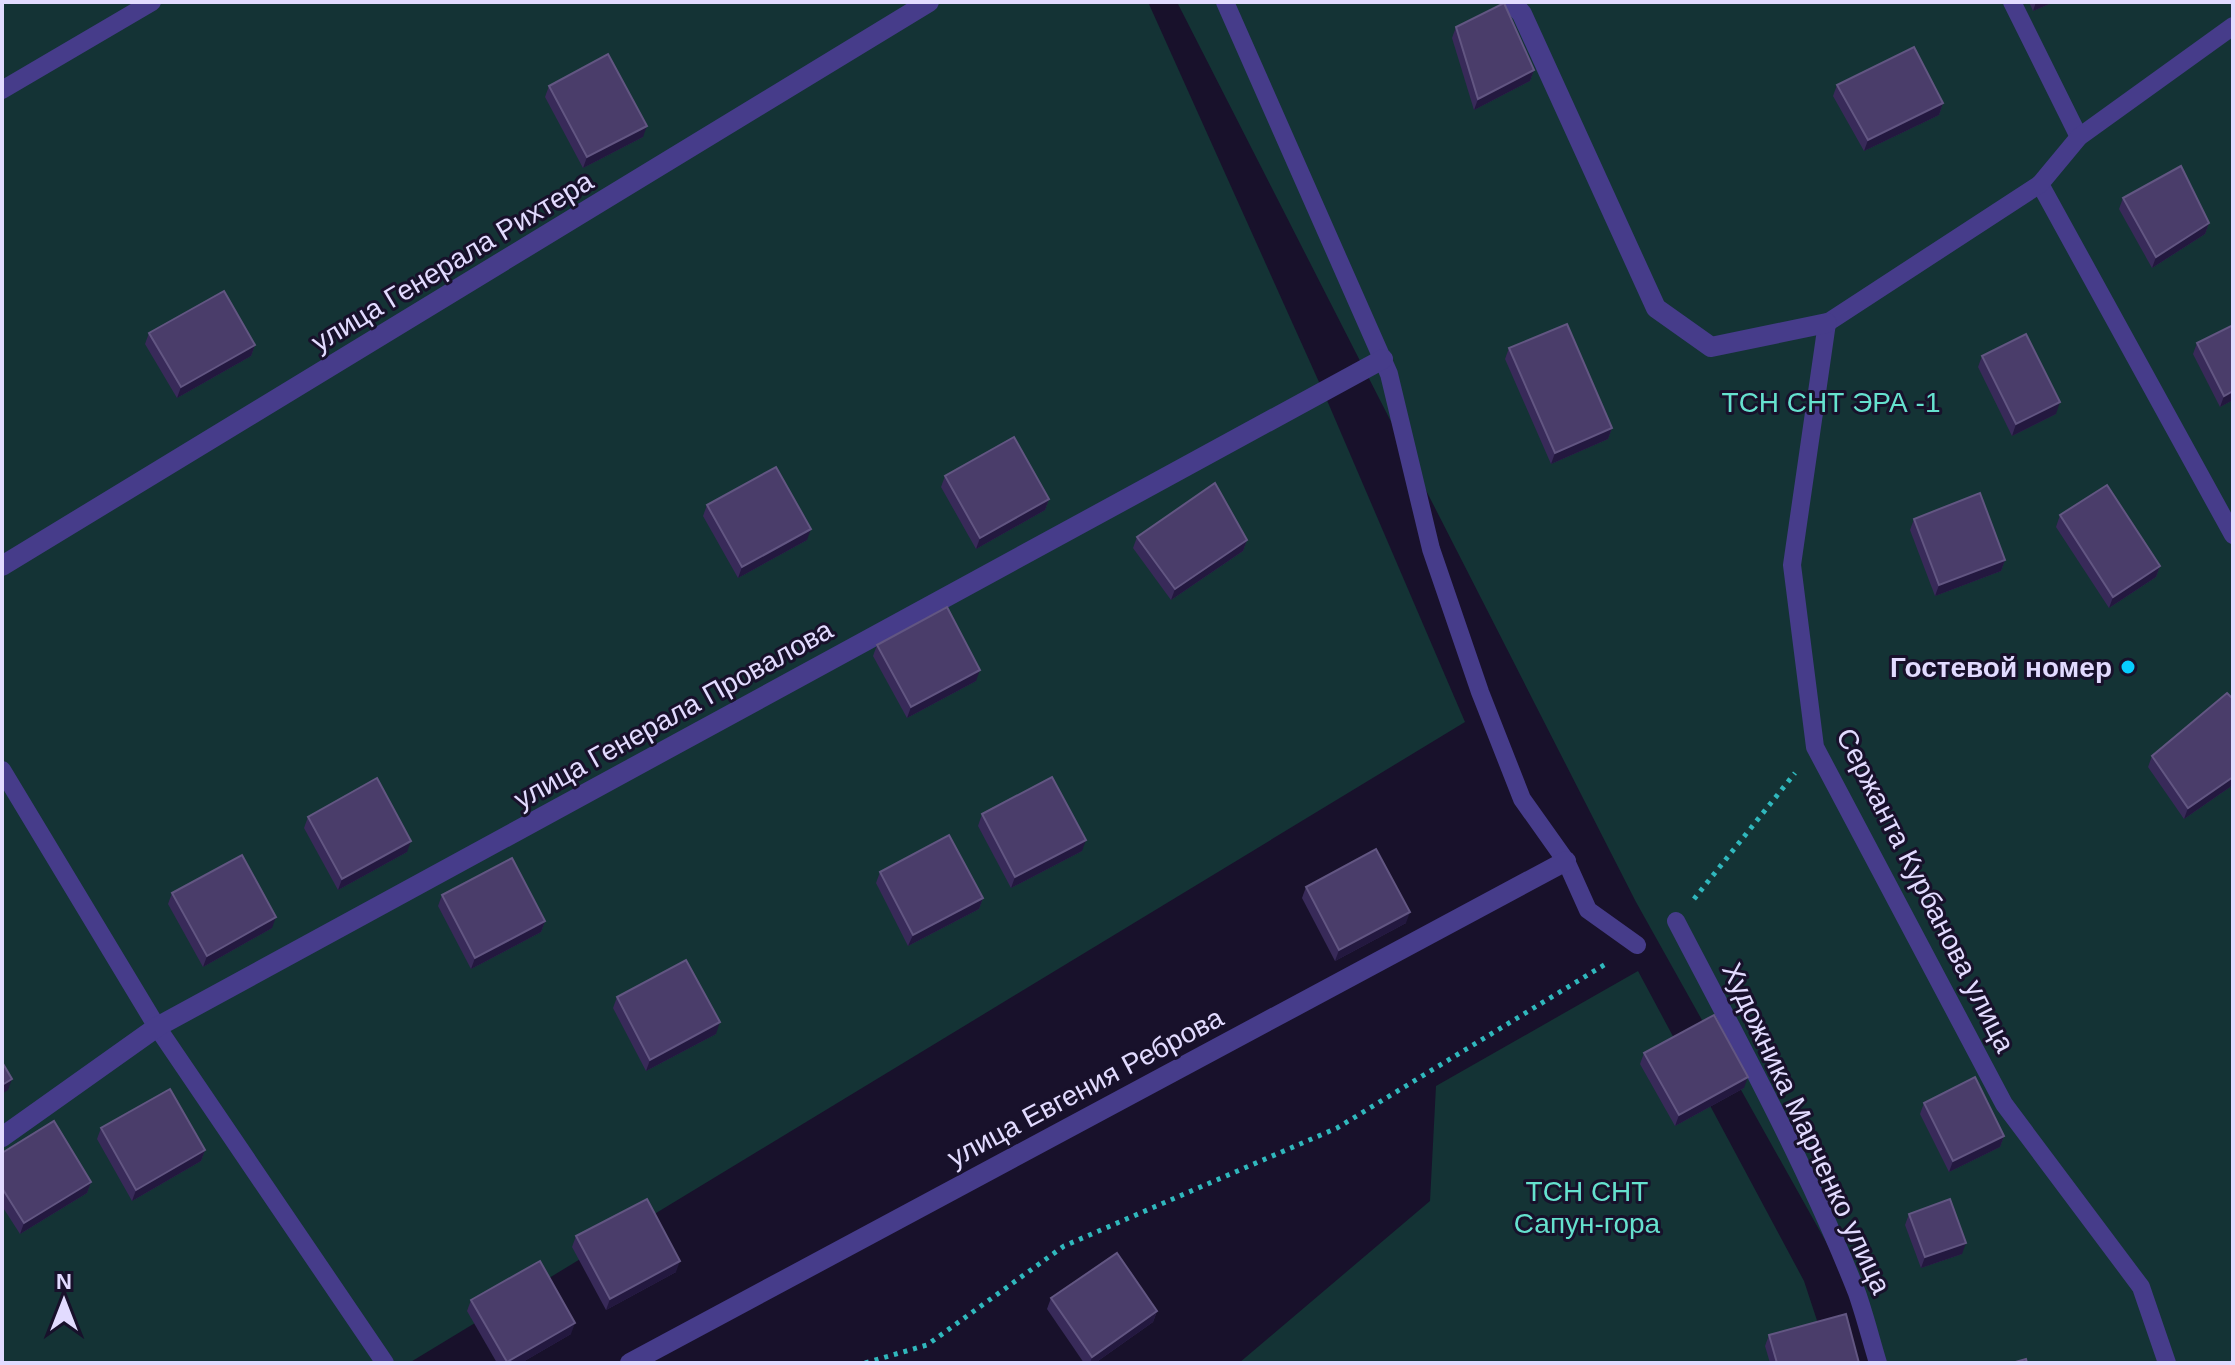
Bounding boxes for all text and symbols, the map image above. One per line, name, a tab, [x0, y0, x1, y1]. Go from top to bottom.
street label: улица Генерала Рихтера	[306, 165, 599, 358]
park label: ТСН СНТ ЭРА -1	[1722, 387, 1940, 418]
street label: улица Генерала Провалова	[509, 614, 838, 815]
place label: Гостевой номер	[1890, 652, 2112, 683]
marker: Гостевой номер	[2119, 658, 2137, 676]
street label: Сержанта Курбанова улица	[1830, 723, 2021, 1058]
street label: Художника Марченко улица	[1716, 958, 1897, 1299]
street label: улица Евгения Реброва	[942, 1001, 1229, 1173]
park label: ТСН СНТ Сапун-гора	[1514, 1176, 1661, 1239]
north arrow	[24, 1261, 104, 1341]
text: N	[56, 1269, 72, 1294]

